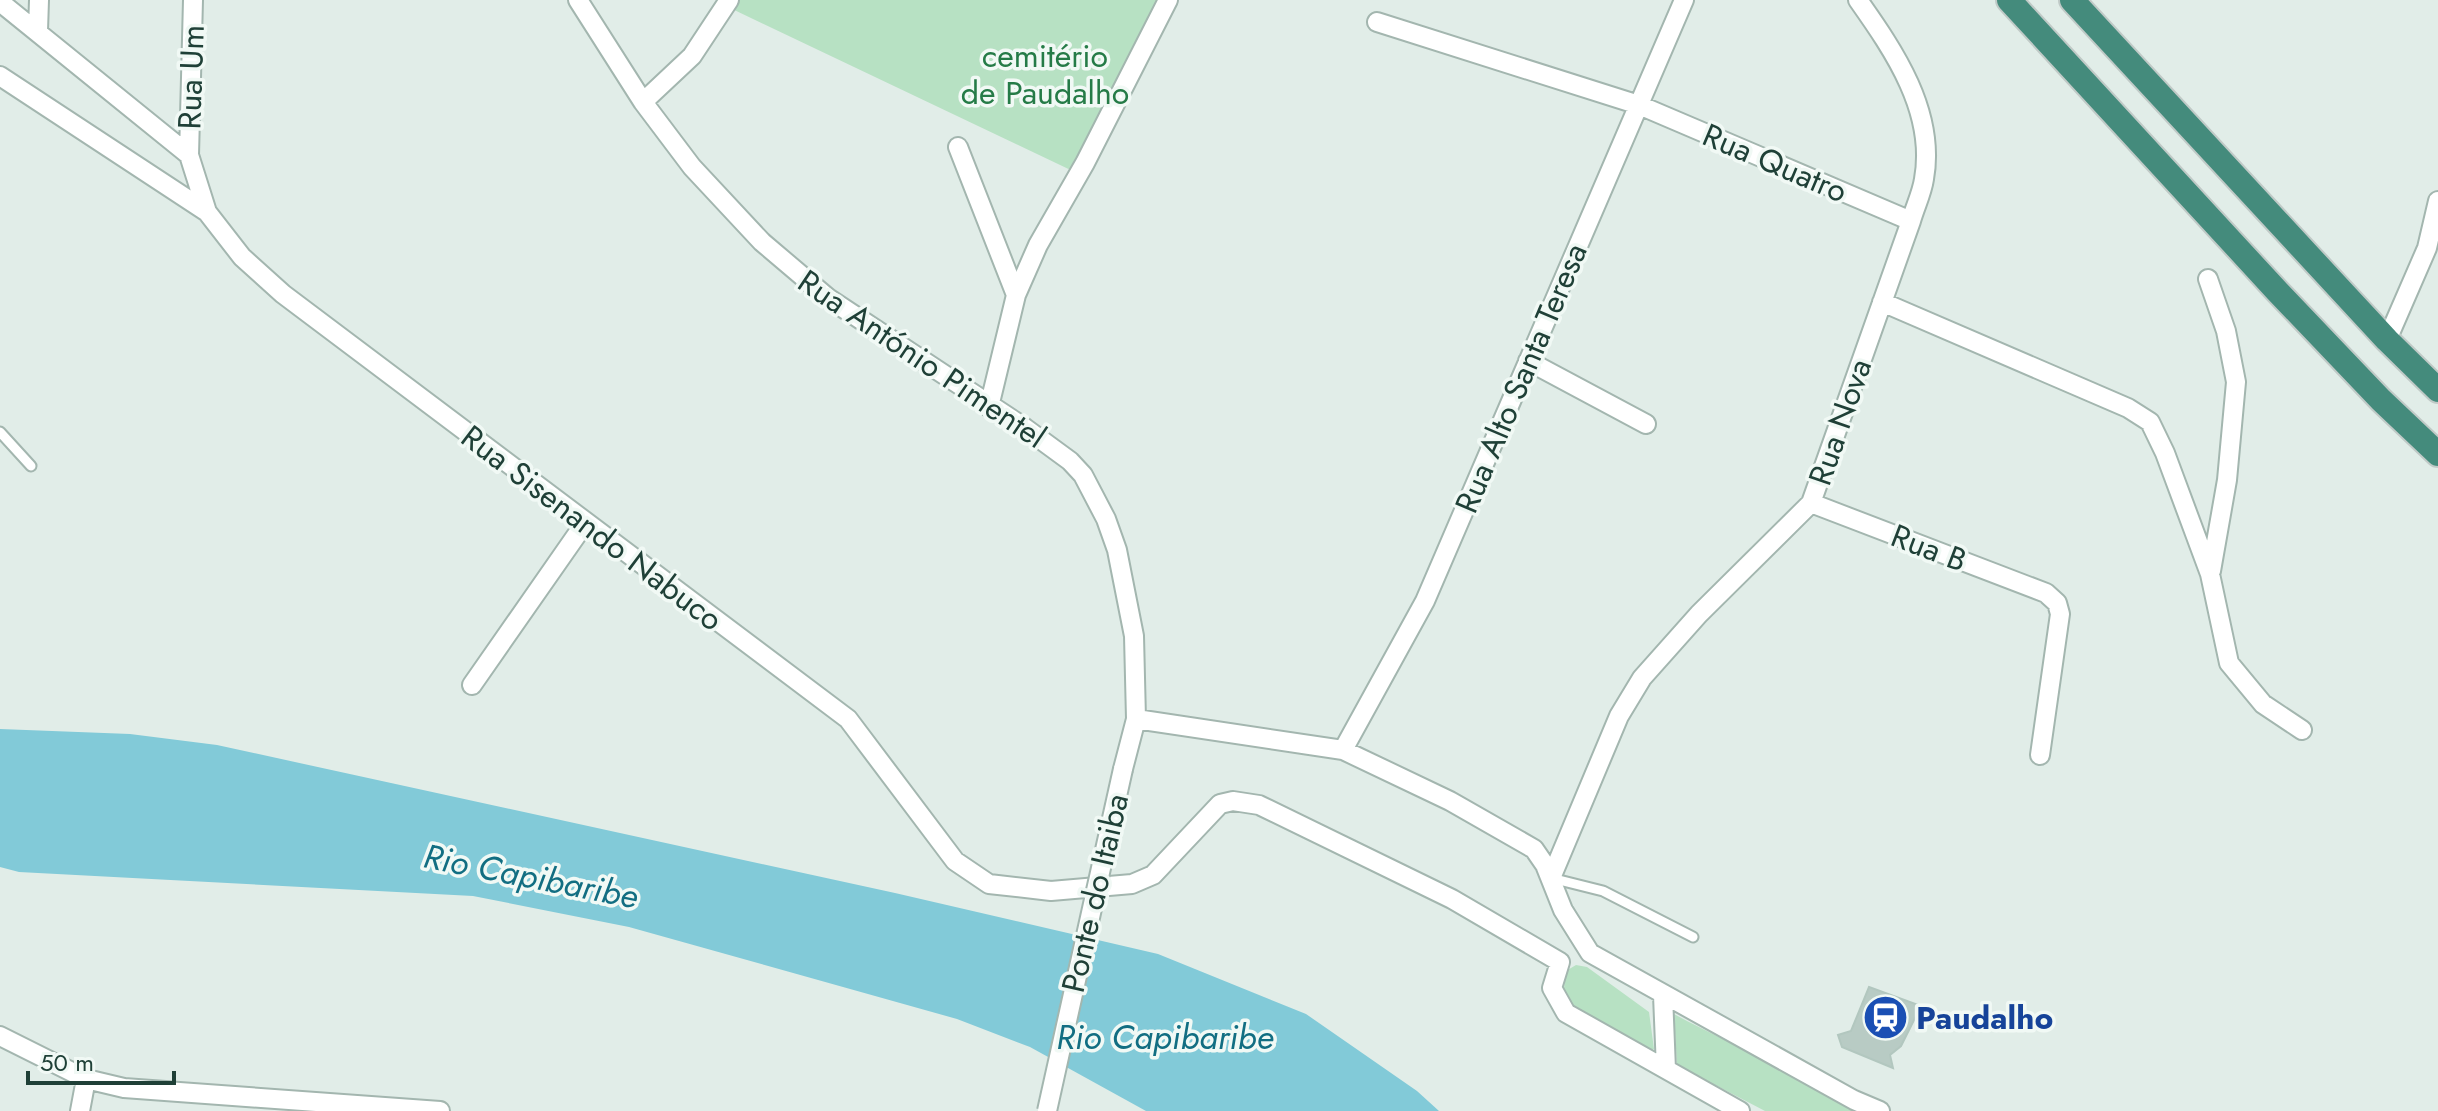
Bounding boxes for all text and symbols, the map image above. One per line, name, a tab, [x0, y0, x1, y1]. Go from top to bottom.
street label: Rua Um	[166, 24, 216, 130]
park label: cemitério de Paudalho	[961, 33, 1129, 116]
street label: Rua Quatro	[1696, 112, 1854, 214]
street label: Rua Alto Santa Teresa	[1443, 236, 1599, 520]
street label: Rua António Pimentel	[789, 259, 1055, 459]
street label: Rua Nova	[1797, 353, 1883, 491]
street label: Rua Sisenando Nabuco	[451, 414, 733, 642]
street label: Rua B	[1885, 513, 1973, 583]
street label: Ponte do Itaiba	[1050, 789, 1140, 997]
water label: Rio Capibaribe	[420, 832, 642, 921]
station icon: Paudalho	[1861, 994, 1909, 1042]
place label: Paudalho	[1916, 995, 2053, 1041]
water label: Rio Capibaribe	[1056, 1013, 1274, 1062]
scale bar	[28, 1035, 174, 1085]
text: 50 m	[40, 1045, 94, 1080]

